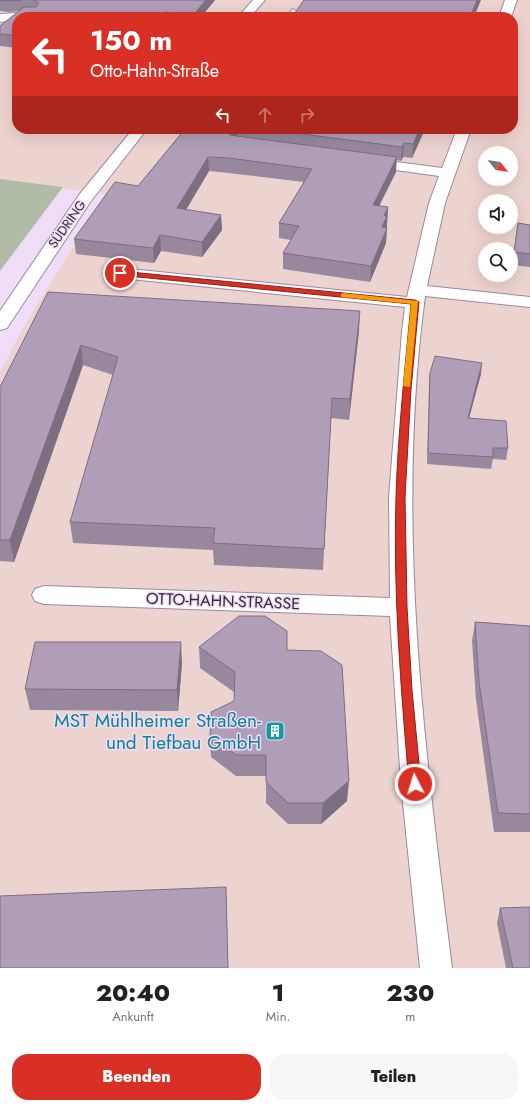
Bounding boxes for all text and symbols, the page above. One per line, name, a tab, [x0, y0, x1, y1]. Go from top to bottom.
text: 150 m	[90, 20, 172, 61]
icon: left	[24, 28, 76, 80]
text: Otto-Hahn-Straße	[90, 58, 219, 84]
icon: left	[212, 104, 234, 126]
icon: ahead	[254, 104, 276, 126]
icon: right	[296, 104, 318, 126]
north arrow	[478, 146, 518, 186]
map controls	[478, 146, 518, 282]
button: sound	[478, 194, 518, 234]
street label: SÜDRING	[44, 196, 90, 252]
button: search	[478, 242, 518, 282]
pin	[103, 256, 137, 290]
icon: arrive	[109, 262, 131, 284]
street label: OTTO-HAHN-STRASSE	[146, 587, 300, 615]
place label: MST Mühlheimer Straßen- und Tiefbau GmbH	[54, 707, 261, 756]
building icon: MST Mühlheimer Straßen- und Tiefbau GmbH	[264, 720, 286, 742]
position arrow	[394, 763, 436, 805]
text: 20:40	[96, 975, 170, 1010]
text: 1	[272, 975, 284, 1010]
text: 230	[386, 975, 434, 1010]
text: Ankunft	[112, 1007, 154, 1026]
text: Min.	[266, 1007, 290, 1026]
text: m	[405, 1007, 415, 1026]
button: Beenden	[12, 1054, 261, 1100]
button: Teilen	[269, 1054, 518, 1100]

